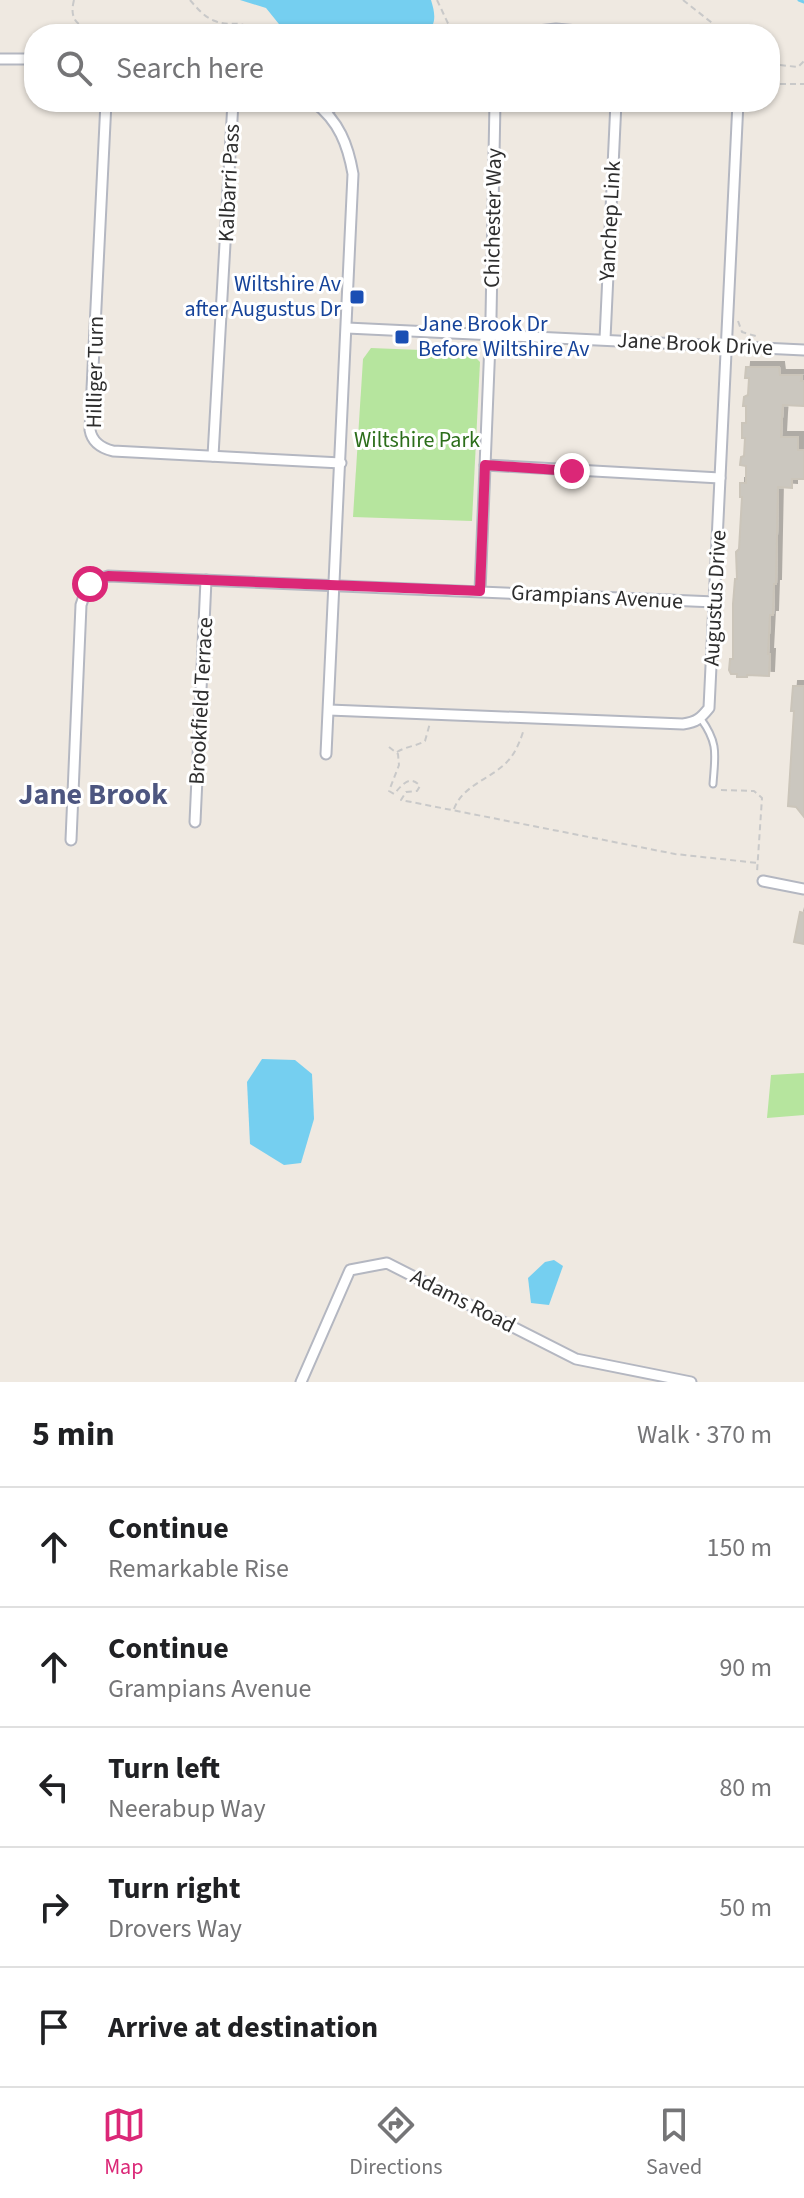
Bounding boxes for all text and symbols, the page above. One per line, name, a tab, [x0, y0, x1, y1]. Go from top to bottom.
search box	[24, 24, 780, 112]
icon: search	[52, 46, 96, 90]
text: Search here	[116, 47, 264, 90]
street label: Kalbarri Pass	[210, 123, 248, 243]
street label: Chichester Way	[476, 147, 510, 288]
street label: Yanchep Link	[591, 160, 629, 283]
place label: Wiltshire Av after Augustus Dr	[184, 268, 342, 325]
marker: Wiltshire Av after Augustus Dr	[348, 288, 366, 306]
place label: Jane Brook Dr Before Wiltshire Av	[418, 308, 590, 365]
street label: Hilliger Turn	[78, 315, 112, 429]
street label: Jane Brook Drive	[616, 324, 774, 364]
marker: Jane Brook Dr Before Wiltshire Av	[393, 328, 411, 346]
park label: Wiltshire Park	[354, 424, 480, 456]
route end	[554, 453, 590, 489]
street label: Augustus Drive	[695, 529, 735, 667]
route start	[72, 566, 108, 602]
street label: Grampians Avenue	[510, 577, 684, 617]
street label: Brookfield Terrace	[181, 616, 221, 786]
district label: Jane Brook	[18, 773, 168, 816]
street label: Adams Road	[405, 1261, 521, 1341]
text: 5 min	[32, 1410, 115, 1459]
text: Walk · 370 m	[637, 1416, 772, 1453]
text: Continue	[108, 1507, 229, 1550]
icon: ahead	[32, 1525, 76, 1569]
text: 150 m	[706, 1529, 772, 1566]
text: Remarkable Rise	[108, 1550, 289, 1587]
text: Continue	[108, 1627, 229, 1670]
icon: ahead	[32, 1645, 76, 1689]
text: 90 m	[719, 1649, 772, 1686]
text: Grampians Avenue	[108, 1670, 311, 1707]
text: Turn left	[108, 1747, 220, 1790]
icon: left	[32, 1765, 76, 1809]
text: 80 m	[719, 1769, 772, 1806]
text: Neerabup Way	[108, 1790, 266, 1827]
text: Turn right	[108, 1867, 240, 1910]
icon: right	[32, 1885, 76, 1929]
text: 50 m	[719, 1889, 772, 1926]
text: Drovers Way	[108, 1910, 242, 1947]
icon: arrive	[32, 2005, 76, 2049]
text: Arrive at destination	[108, 2006, 378, 2049]
tab: Map	[102, 2103, 146, 2183]
tab: Directions	[349, 2103, 442, 2183]
tab: Saved	[646, 2103, 702, 2183]

